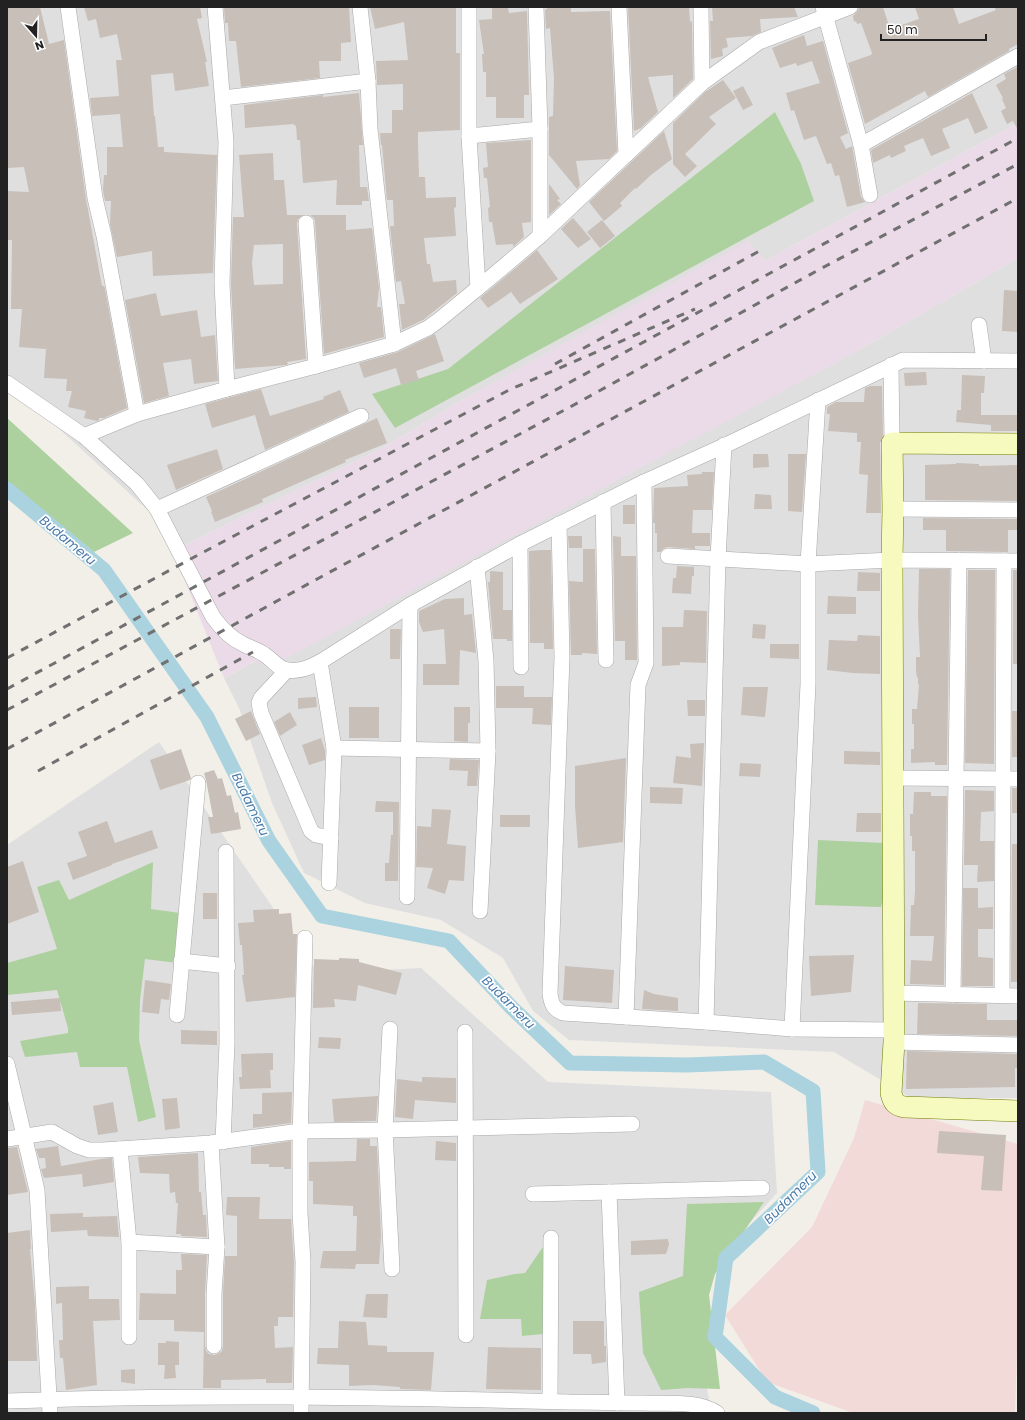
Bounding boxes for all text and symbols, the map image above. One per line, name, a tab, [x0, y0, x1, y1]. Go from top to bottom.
north arrow	[16, 16, 56, 56]
scale bar	[881, 16, 986, 42]
text: 50 m	[887, 21, 918, 38]
text: N	[33, 36, 46, 54]
water label: Budameru	[35, 511, 100, 570]
water label: Budameru	[227, 769, 274, 839]
water label: Budameru	[478, 971, 540, 1033]
water label: Budameru	[759, 1166, 821, 1228]

